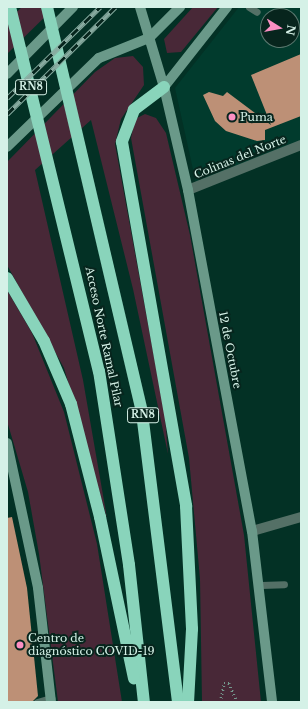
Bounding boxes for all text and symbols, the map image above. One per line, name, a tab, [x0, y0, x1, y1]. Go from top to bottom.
north arrow	[260, 8, 300, 48]
text: N	[283, 24, 299, 37]
road number: RN8	[15, 79, 47, 95]
place label: Puma	[240, 110, 273, 124]
marker: Puma	[227, 112, 237, 122]
street label: Colinas del Norte	[192, 133, 288, 181]
street label: Acceso Norte Ramal Pilar	[83, 266, 125, 408]
street label: 12 de Octubre	[216, 310, 244, 390]
road number: RN8	[127, 407, 159, 423]
place label: Centro de diagnóstico COVID-19	[28, 632, 155, 658]
marker: Centro de diagnóstico COVID-19	[15, 640, 25, 650]

